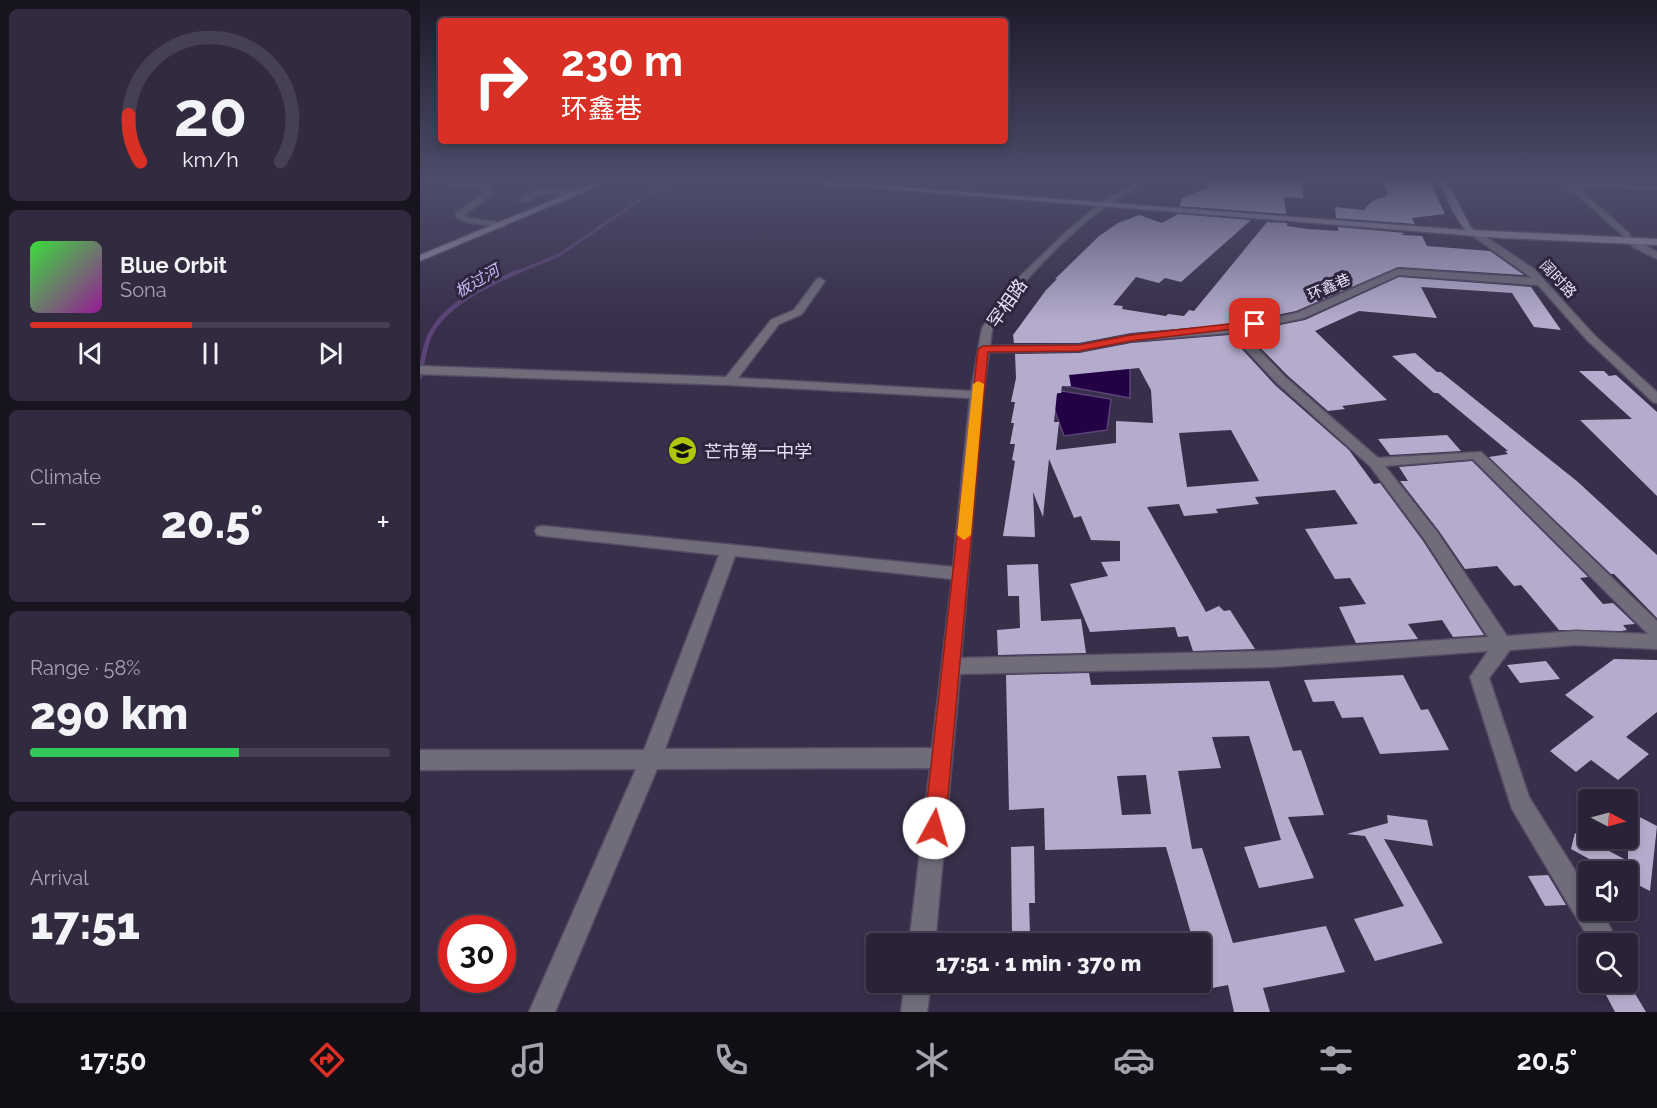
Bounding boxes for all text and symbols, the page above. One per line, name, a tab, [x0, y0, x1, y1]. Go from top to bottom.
text: 230 m	[561, 37, 683, 86]
icon: right	[462, 42, 540, 120]
text: 20	[173, 77, 247, 151]
text: 环鑫巷	[561, 93, 642, 124]
text: km/h	[182, 147, 238, 172]
text: Blue Orbit	[120, 252, 227, 278]
street label: 阔时路	[1536, 256, 1580, 302]
water label: 板过河	[451, 259, 505, 301]
street label: 环鑫巷	[1305, 270, 1353, 304]
street label: 罕相路	[983, 275, 1031, 331]
text: Sona	[120, 278, 167, 302]
pin	[1229, 298, 1280, 349]
icon: arrive	[1238, 307, 1271, 340]
icon: previous	[74, 337, 107, 370]
icon: pause	[194, 337, 227, 370]
icon: next	[314, 337, 347, 370]
school or university icon: 芒市第一中学	[667, 435, 699, 467]
place label: 芒市第一中学	[704, 441, 812, 462]
text: Climate	[30, 465, 101, 489]
text: 20.5°	[161, 496, 263, 549]
text: −	[30, 503, 48, 542]
text: +	[376, 503, 390, 542]
text: Range · 58%	[30, 656, 141, 680]
text: 290 km	[30, 687, 188, 740]
north arrow	[1578, 789, 1638, 849]
map controls	[1578, 789, 1638, 993]
position arrow	[902, 796, 966, 860]
button: sound	[1578, 861, 1638, 921]
text: Arrival	[30, 866, 89, 890]
text: 17:51	[30, 897, 140, 950]
speed limit sign: 30	[438, 915, 516, 993]
button: search	[1578, 933, 1638, 993]
text: 17:51 · 1 min · 370 m	[936, 950, 1141, 976]
icon: directions	[306, 1039, 348, 1081]
icon: music	[508, 1039, 550, 1081]
icon: phone	[710, 1039, 752, 1081]
icon: climate	[911, 1039, 953, 1081]
icon: car	[1113, 1039, 1155, 1081]
icon: filters	[1315, 1039, 1357, 1081]
text: 17:50	[80, 1045, 147, 1076]
text: 20.5°	[1517, 1045, 1577, 1076]

